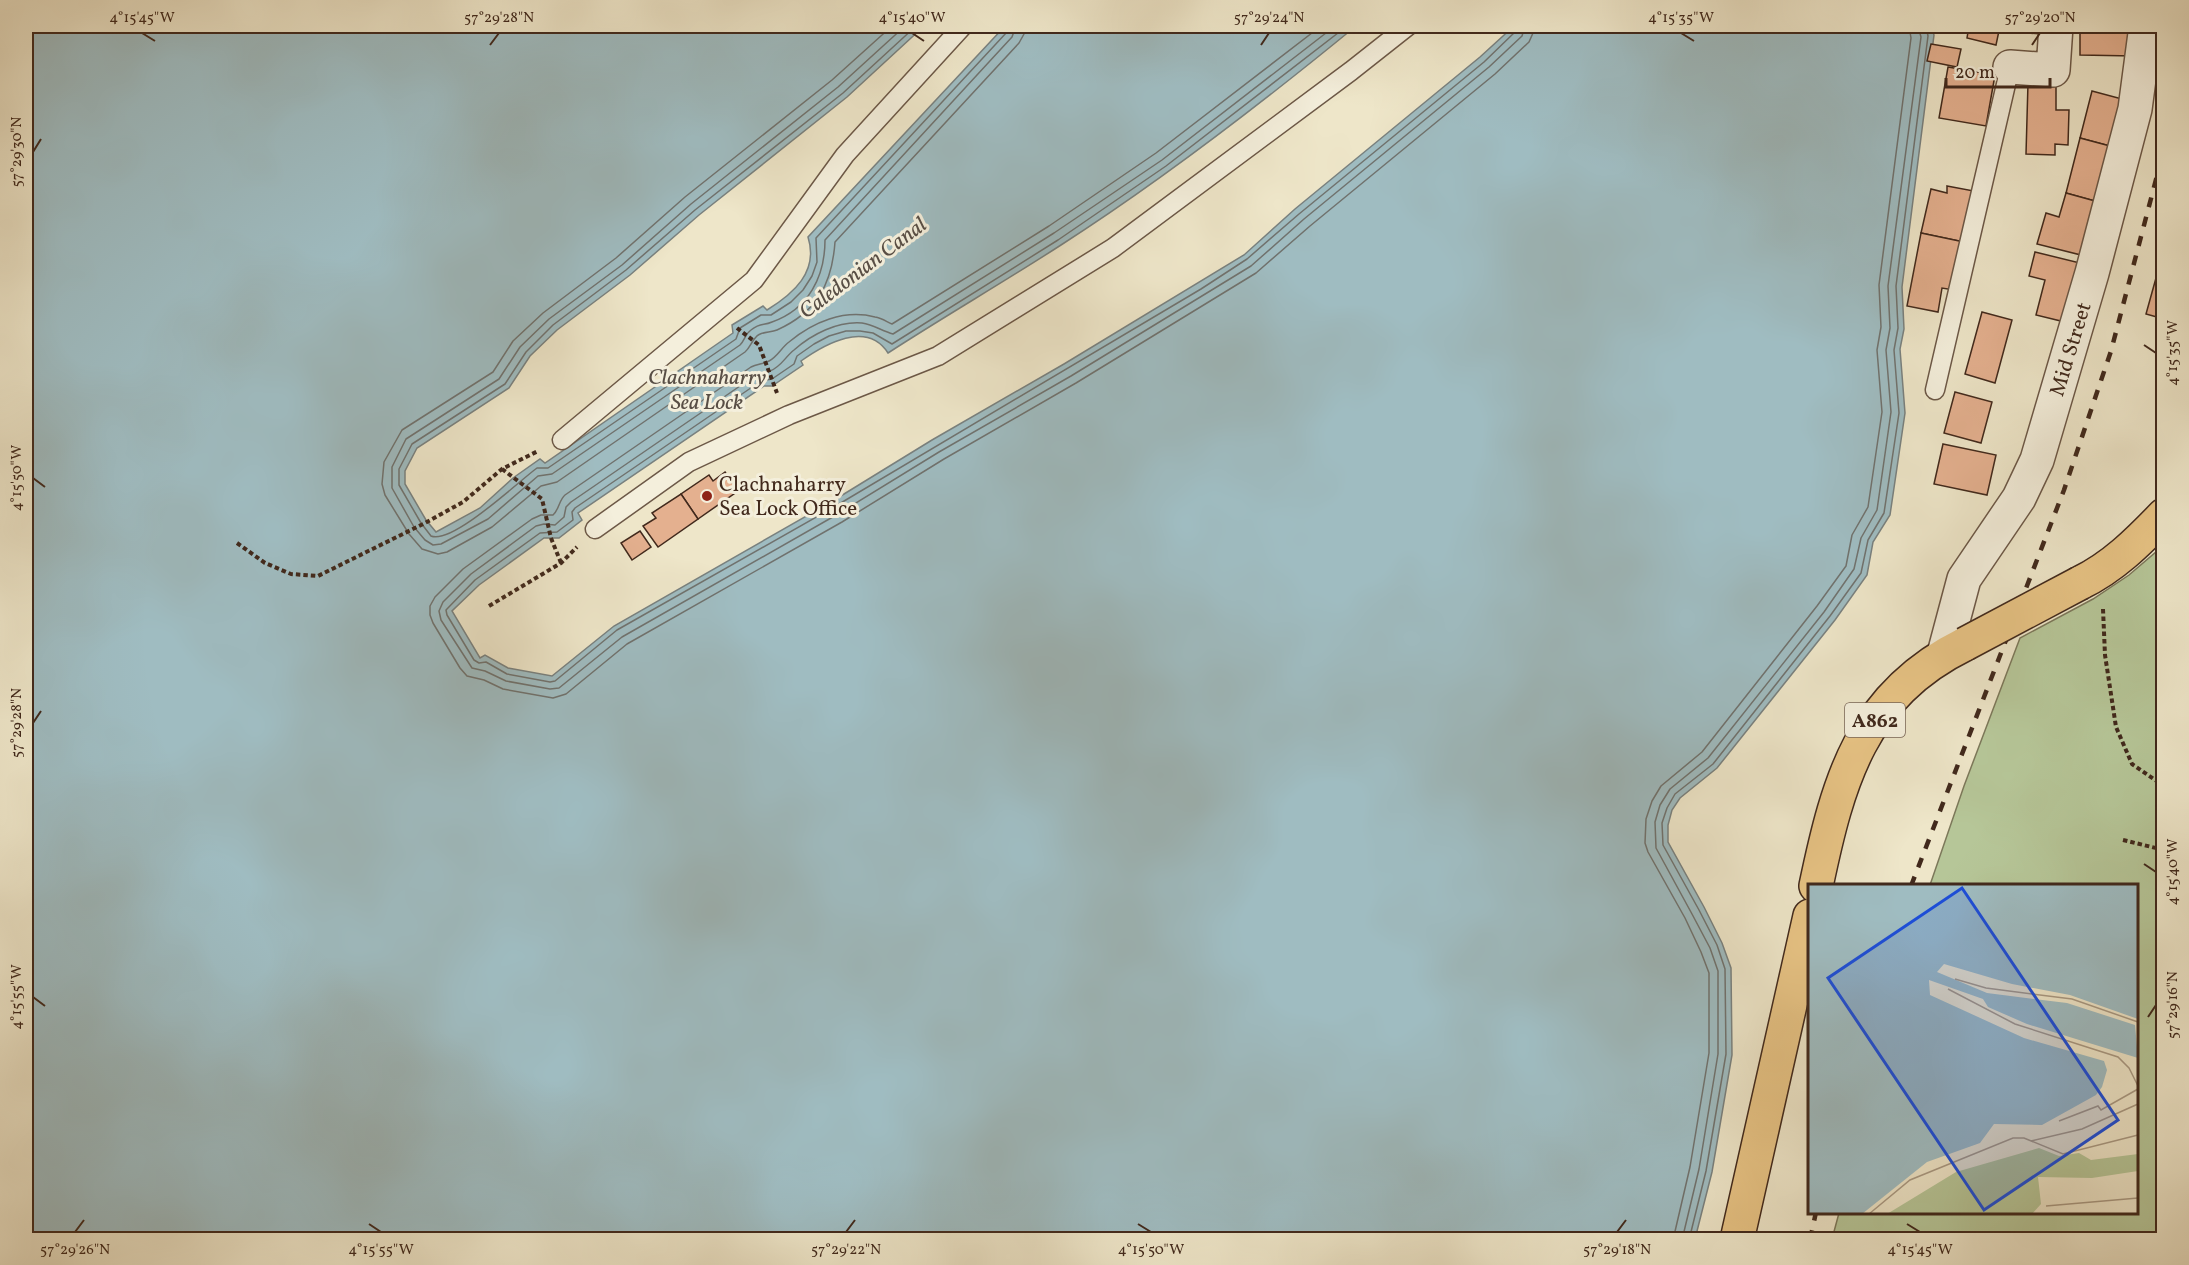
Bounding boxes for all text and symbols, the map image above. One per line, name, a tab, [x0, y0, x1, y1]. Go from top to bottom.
text: 4°15'45"W	[109, 8, 175, 29]
text: 57°29'28"N	[464, 8, 534, 29]
text: 4°15'40"W	[878, 8, 946, 29]
text: 57°29'24"N	[1234, 8, 1304, 29]
text: 4°15'35"W	[1648, 8, 1714, 29]
text: 57°29'20"N	[2004, 8, 2076, 29]
scale bar	[1946, 51, 2050, 89]
text: 20 m	[1955, 61, 1995, 86]
text: 57°29'30"N	[7, 117, 28, 187]
water label: Caledonian Canal	[793, 210, 934, 327]
street label: Mid Street	[2043, 299, 2099, 400]
text: 4°15'35"W	[2163, 320, 2184, 386]
water label: Clachnaharry Sea Lock	[648, 363, 766, 419]
text: 4°15'50"W	[7, 445, 28, 511]
place label: Clachnaharry Sea Lock Office	[719, 471, 857, 524]
marker: Clachnaharry Sea Lock Office	[700, 489, 714, 503]
text: 57°29'28"N	[7, 688, 28, 758]
road number: A862	[1845, 703, 1905, 737]
text: 4°15'40"W	[2163, 838, 2184, 906]
inset map	[1808, 884, 2138, 1214]
text: 4°15'55"W	[7, 964, 28, 1030]
text: 57°29'16"N	[2163, 971, 2184, 1039]
text: 57°29'26"N	[40, 1240, 110, 1261]
text: 4°15'55"W	[348, 1240, 414, 1261]
text: 57°29'22"N	[811, 1240, 881, 1261]
text: 4°15'50"W	[1118, 1240, 1184, 1261]
text: 57°29'18"N	[1583, 1240, 1651, 1261]
text: 4°15'45"W	[1887, 1240, 1953, 1261]

